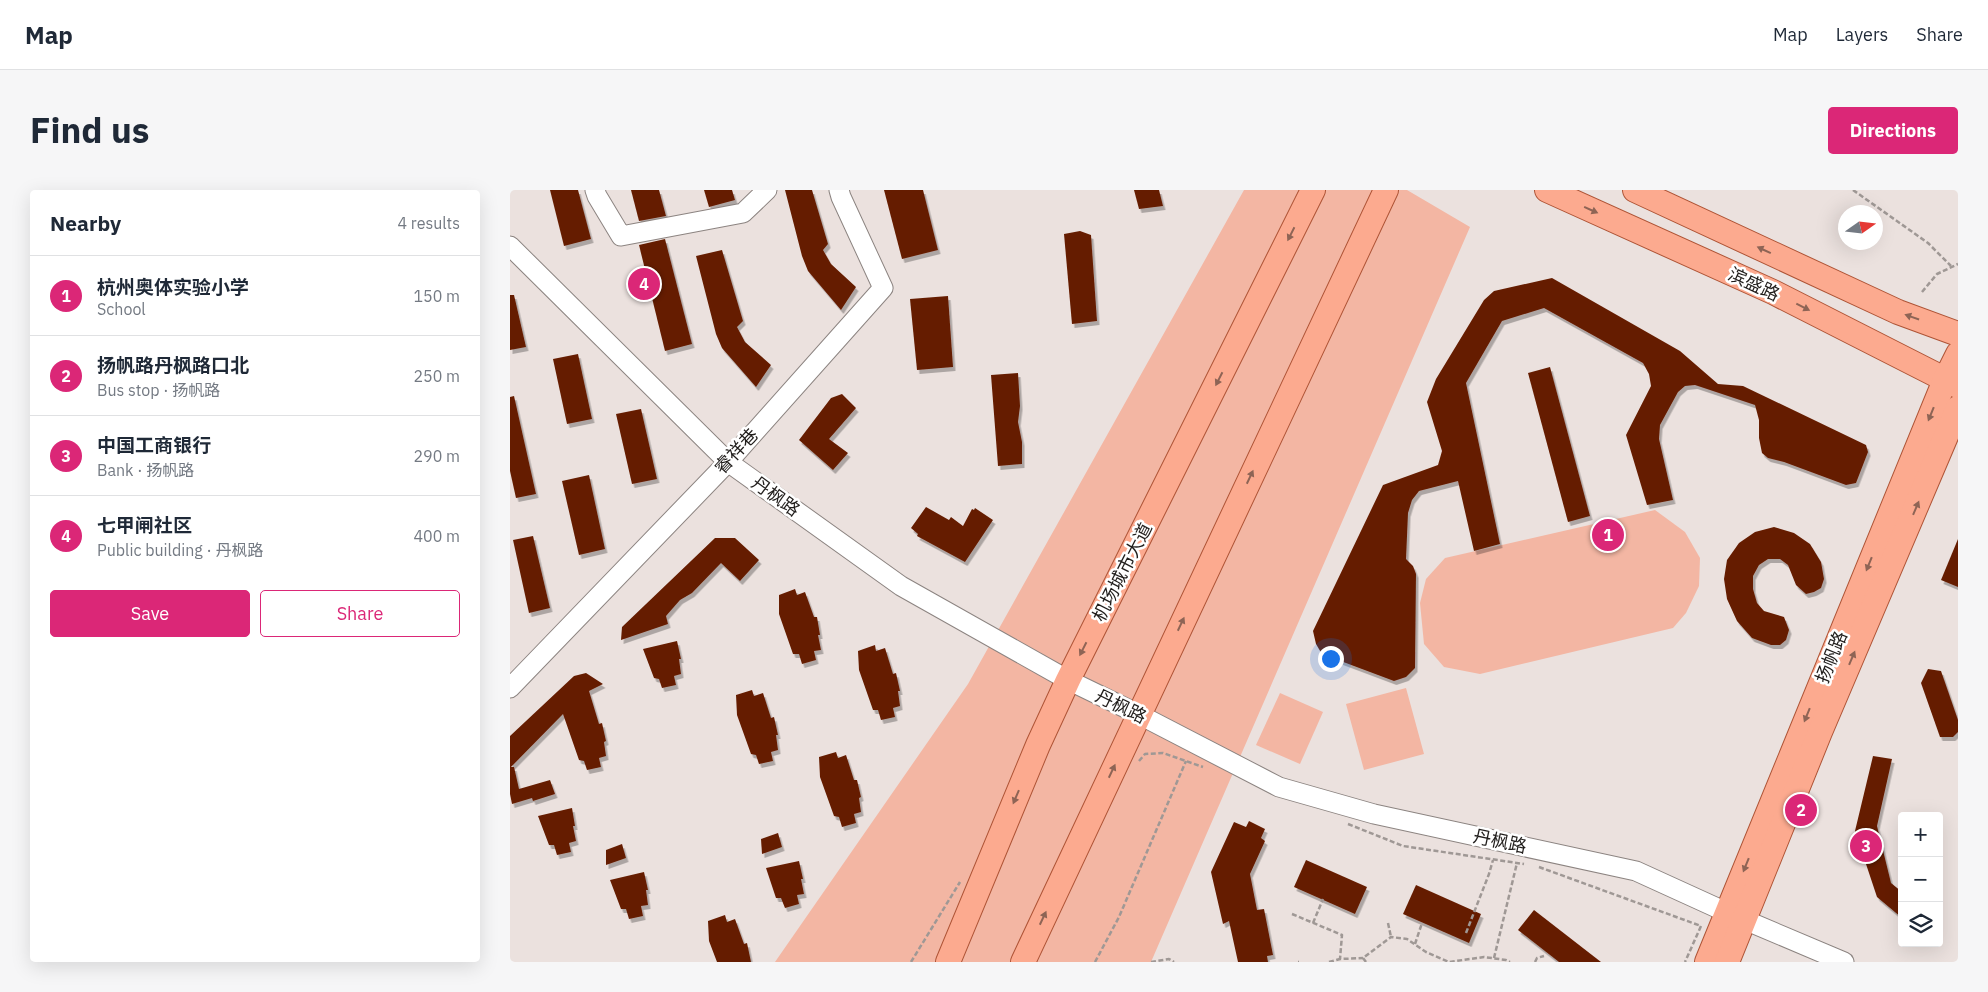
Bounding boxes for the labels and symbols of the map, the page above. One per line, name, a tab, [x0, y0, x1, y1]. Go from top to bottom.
north arrow	[1838, 205, 1883, 250]
one-way arrow	[1584, 207, 1598, 215]
one-way arrow	[1287, 226, 1296, 241]
one-way arrow	[1757, 246, 1771, 254]
street label: 滨盛路	[1725, 262, 1783, 306]
pin: 4	[628, 265, 660, 303]
one-way arrow	[1795, 303, 1810, 311]
one-way arrow	[1904, 313, 1919, 321]
one-way arrow	[1215, 372, 1223, 386]
one-way arrow	[1926, 407, 1934, 421]
street label: 睿祥巷	[709, 423, 763, 479]
one-way arrow	[1246, 469, 1255, 484]
street label: 丹枫路	[747, 471, 805, 521]
one-way arrow	[1913, 501, 1921, 515]
pin: 1	[1592, 516, 1624, 554]
street label: 机场城市大道	[1087, 519, 1157, 625]
one-way arrow	[1865, 557, 1873, 572]
one-way arrow	[1177, 616, 1185, 631]
street label: 扬帆路	[1810, 628, 1852, 686]
one-way arrow	[1079, 642, 1087, 657]
your location	[1318, 646, 1344, 672]
one-way arrow	[1848, 651, 1856, 665]
street label: 丹枫路	[1092, 684, 1150, 728]
one-way arrow	[1803, 707, 1811, 722]
one-way arrow	[1108, 763, 1116, 778]
one-way arrow	[1012, 790, 1020, 804]
pin: 2	[1785, 791, 1817, 829]
street label: 丹枫路	[1471, 824, 1529, 858]
pin: 3	[1850, 827, 1882, 865]
one-way arrow	[1741, 858, 1749, 872]
one-way arrow	[1038, 910, 1047, 925]

